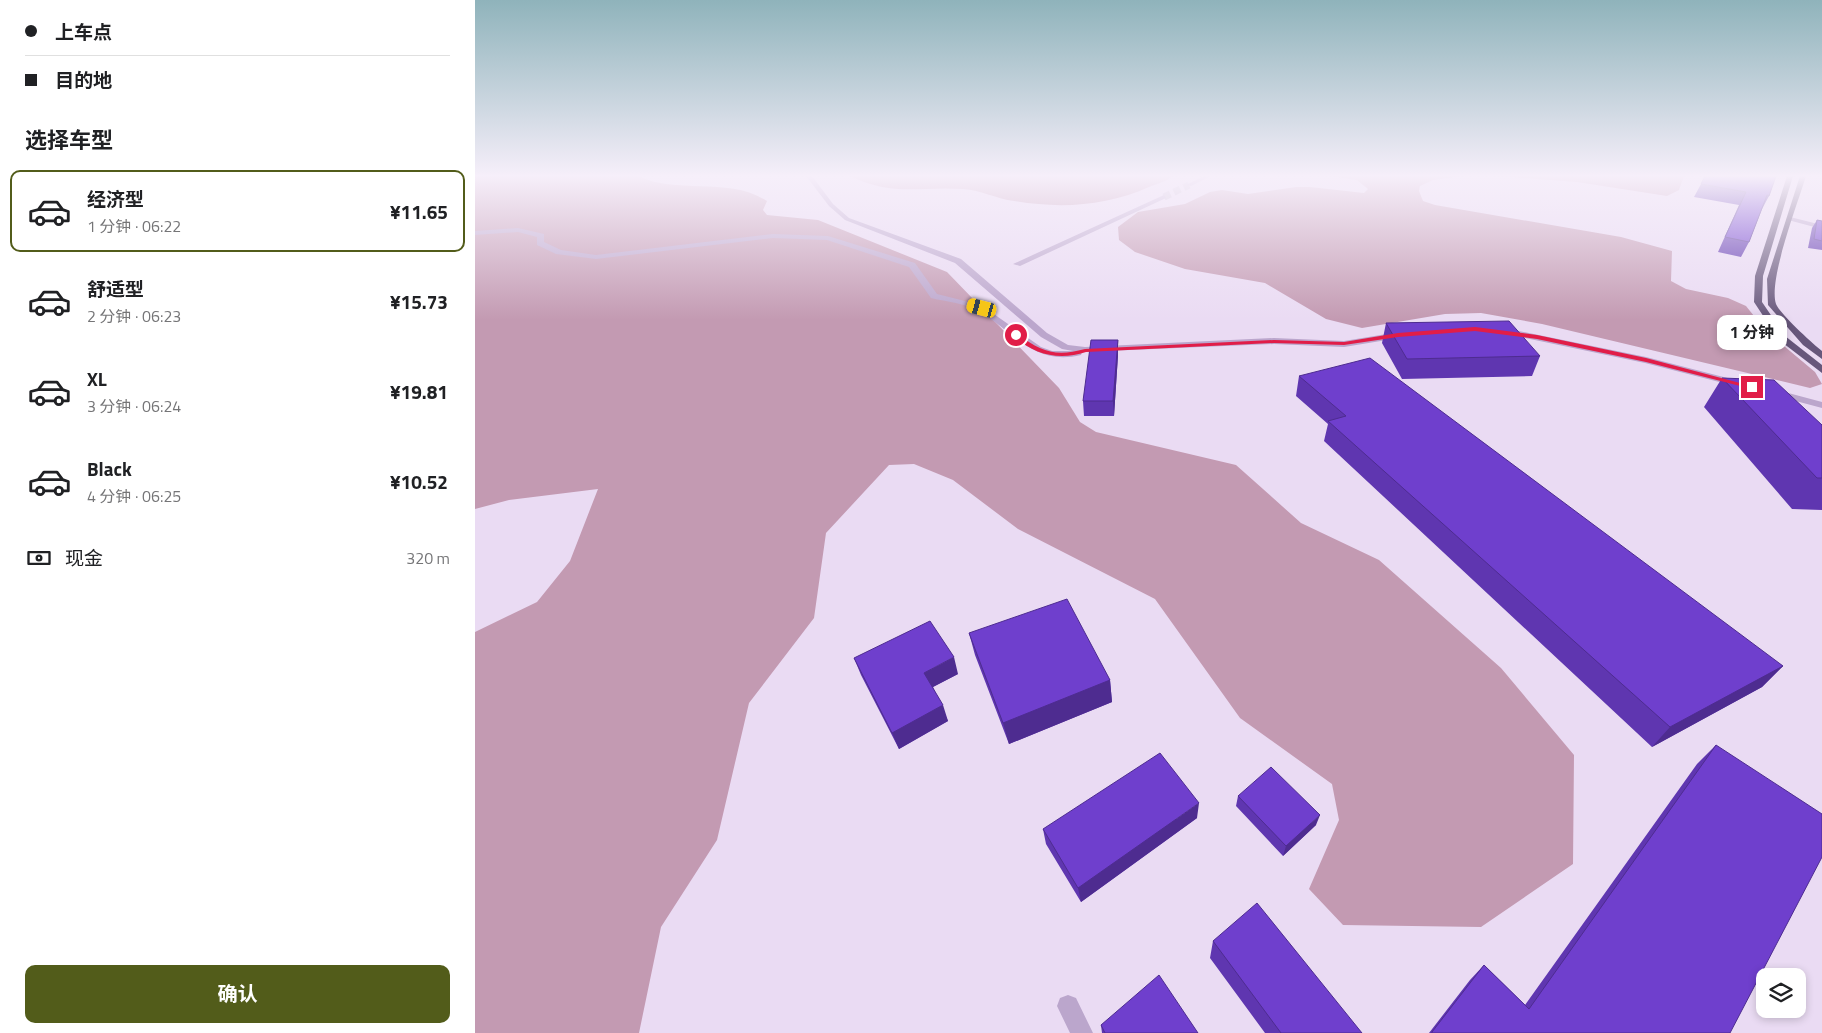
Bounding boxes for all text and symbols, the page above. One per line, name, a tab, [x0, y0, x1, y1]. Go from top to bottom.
text: 上车点	[55, 17, 112, 46]
text: 目的地	[55, 65, 112, 94]
text: 选择车型	[25, 123, 113, 157]
text: 经济型	[87, 184, 144, 213]
icon: car	[27, 189, 72, 234]
text: ¥11.65	[390, 197, 448, 226]
text: 1 分钟 · 06:22	[87, 214, 181, 238]
text: 舒适型	[87, 274, 144, 303]
icon: car	[27, 279, 72, 324]
text: ¥15.73	[390, 287, 448, 316]
car	[965, 297, 998, 319]
text: 2 分钟 · 06:23	[87, 304, 181, 328]
callout: 1 分钟	[1717, 314, 1787, 350]
text: 1 分钟	[1730, 320, 1774, 344]
route start	[1005, 324, 1027, 346]
text: XL	[87, 364, 107, 393]
icon: car	[27, 369, 72, 414]
route end	[1741, 376, 1763, 398]
text: ¥19.81	[390, 377, 448, 406]
text: 3 分钟 · 06:24	[87, 394, 181, 418]
text: Black	[87, 454, 132, 483]
icon: car	[27, 459, 72, 504]
text: ¥10.52	[390, 467, 448, 496]
text: 4 分钟 · 06:25	[87, 484, 181, 508]
text: 现金	[65, 543, 103, 572]
icon: cash	[25, 544, 53, 572]
text: 320 m	[406, 546, 450, 570]
button: 确认	[25, 965, 450, 1023]
map controls	[1756, 968, 1806, 1018]
button: layers	[1756, 968, 1806, 1018]

